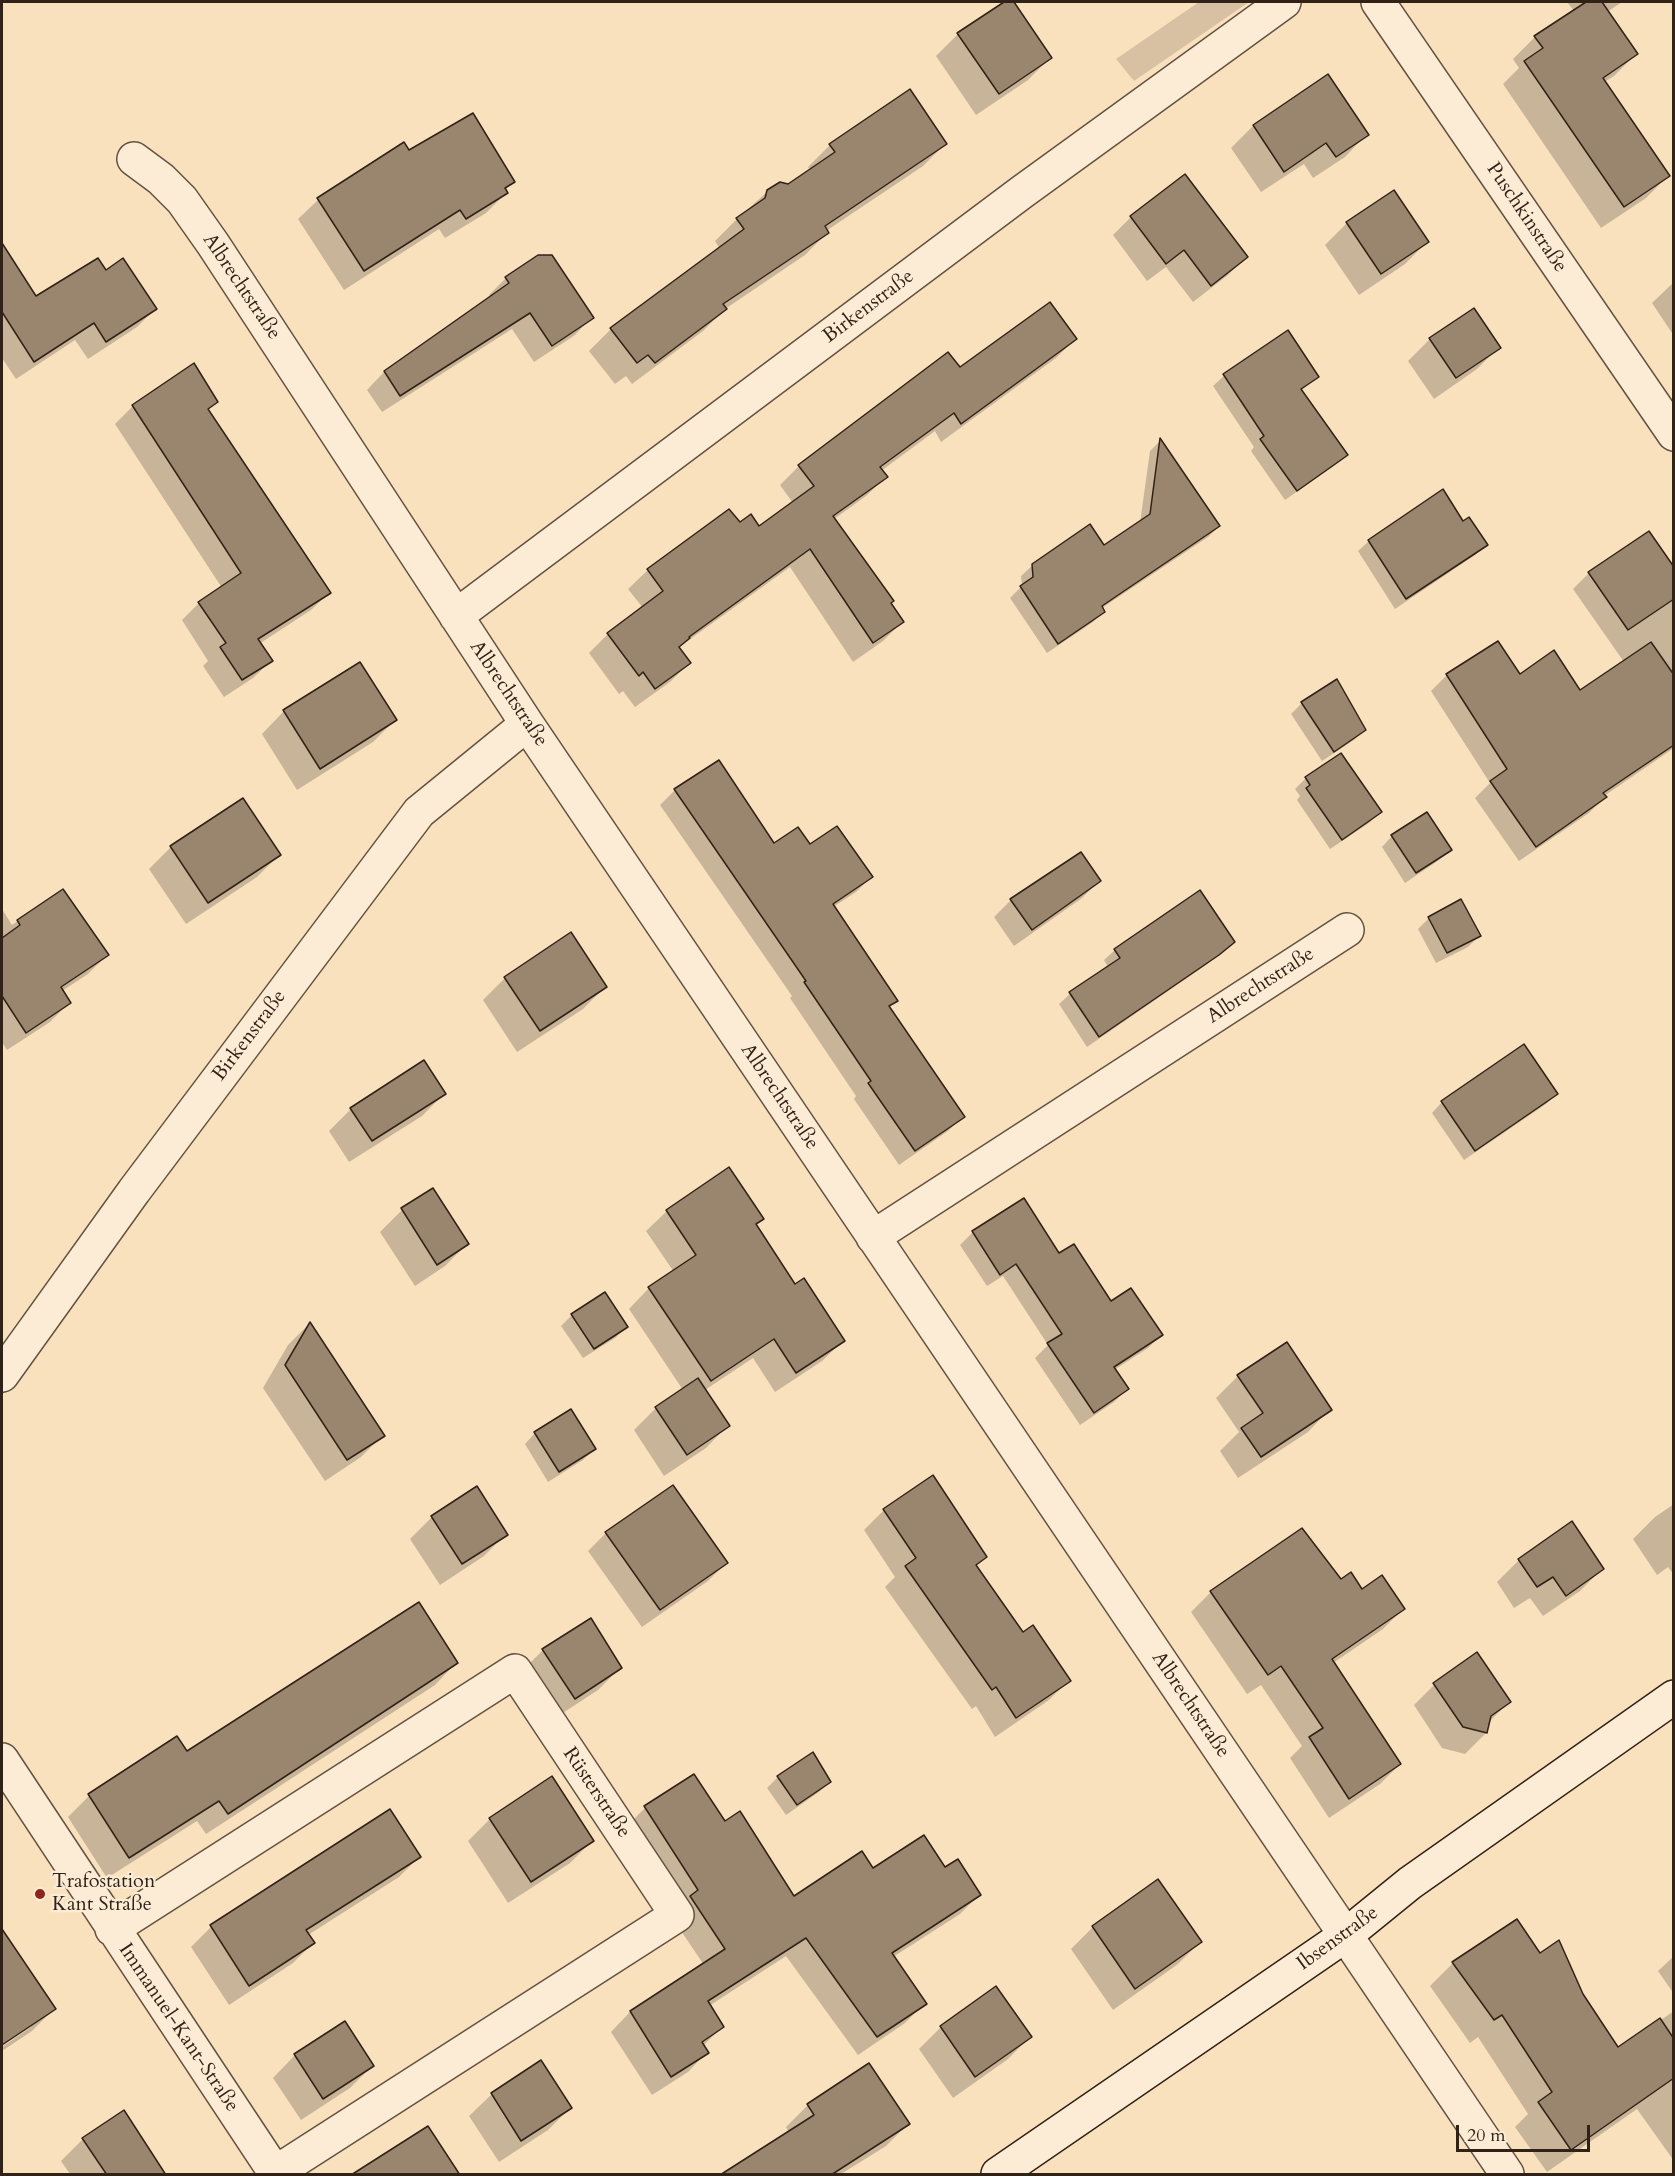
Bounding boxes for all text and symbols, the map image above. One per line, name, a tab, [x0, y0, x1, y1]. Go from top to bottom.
street label: Puschkinstraße	[1480, 159, 1572, 277]
street label: Albrechtstraße	[197, 229, 285, 345]
street label: Birkenstraße	[819, 265, 919, 349]
street label: Albrechtstraße	[464, 636, 552, 752]
street label: Albrechtstraße	[1203, 942, 1319, 1030]
street label: Birkenstraße	[208, 986, 292, 1086]
street label: Albrechtstraße	[735, 1039, 823, 1155]
street label: Albrechtstraße	[1146, 1647, 1234, 1763]
street label: Rüsterstraße	[557, 1743, 635, 1843]
place label: Trafostation Kant Straße	[52, 1870, 155, 1917]
marker: Trafostation Kant Straße	[33, 1887, 47, 1901]
street label: Ibsenstraße	[1293, 1901, 1383, 1977]
street label: Immanuel-Kant-Straße	[113, 1939, 243, 2117]
scale bar	[1459, 2113, 1592, 2151]
text: 20 m	[1467, 2123, 1506, 2148]

